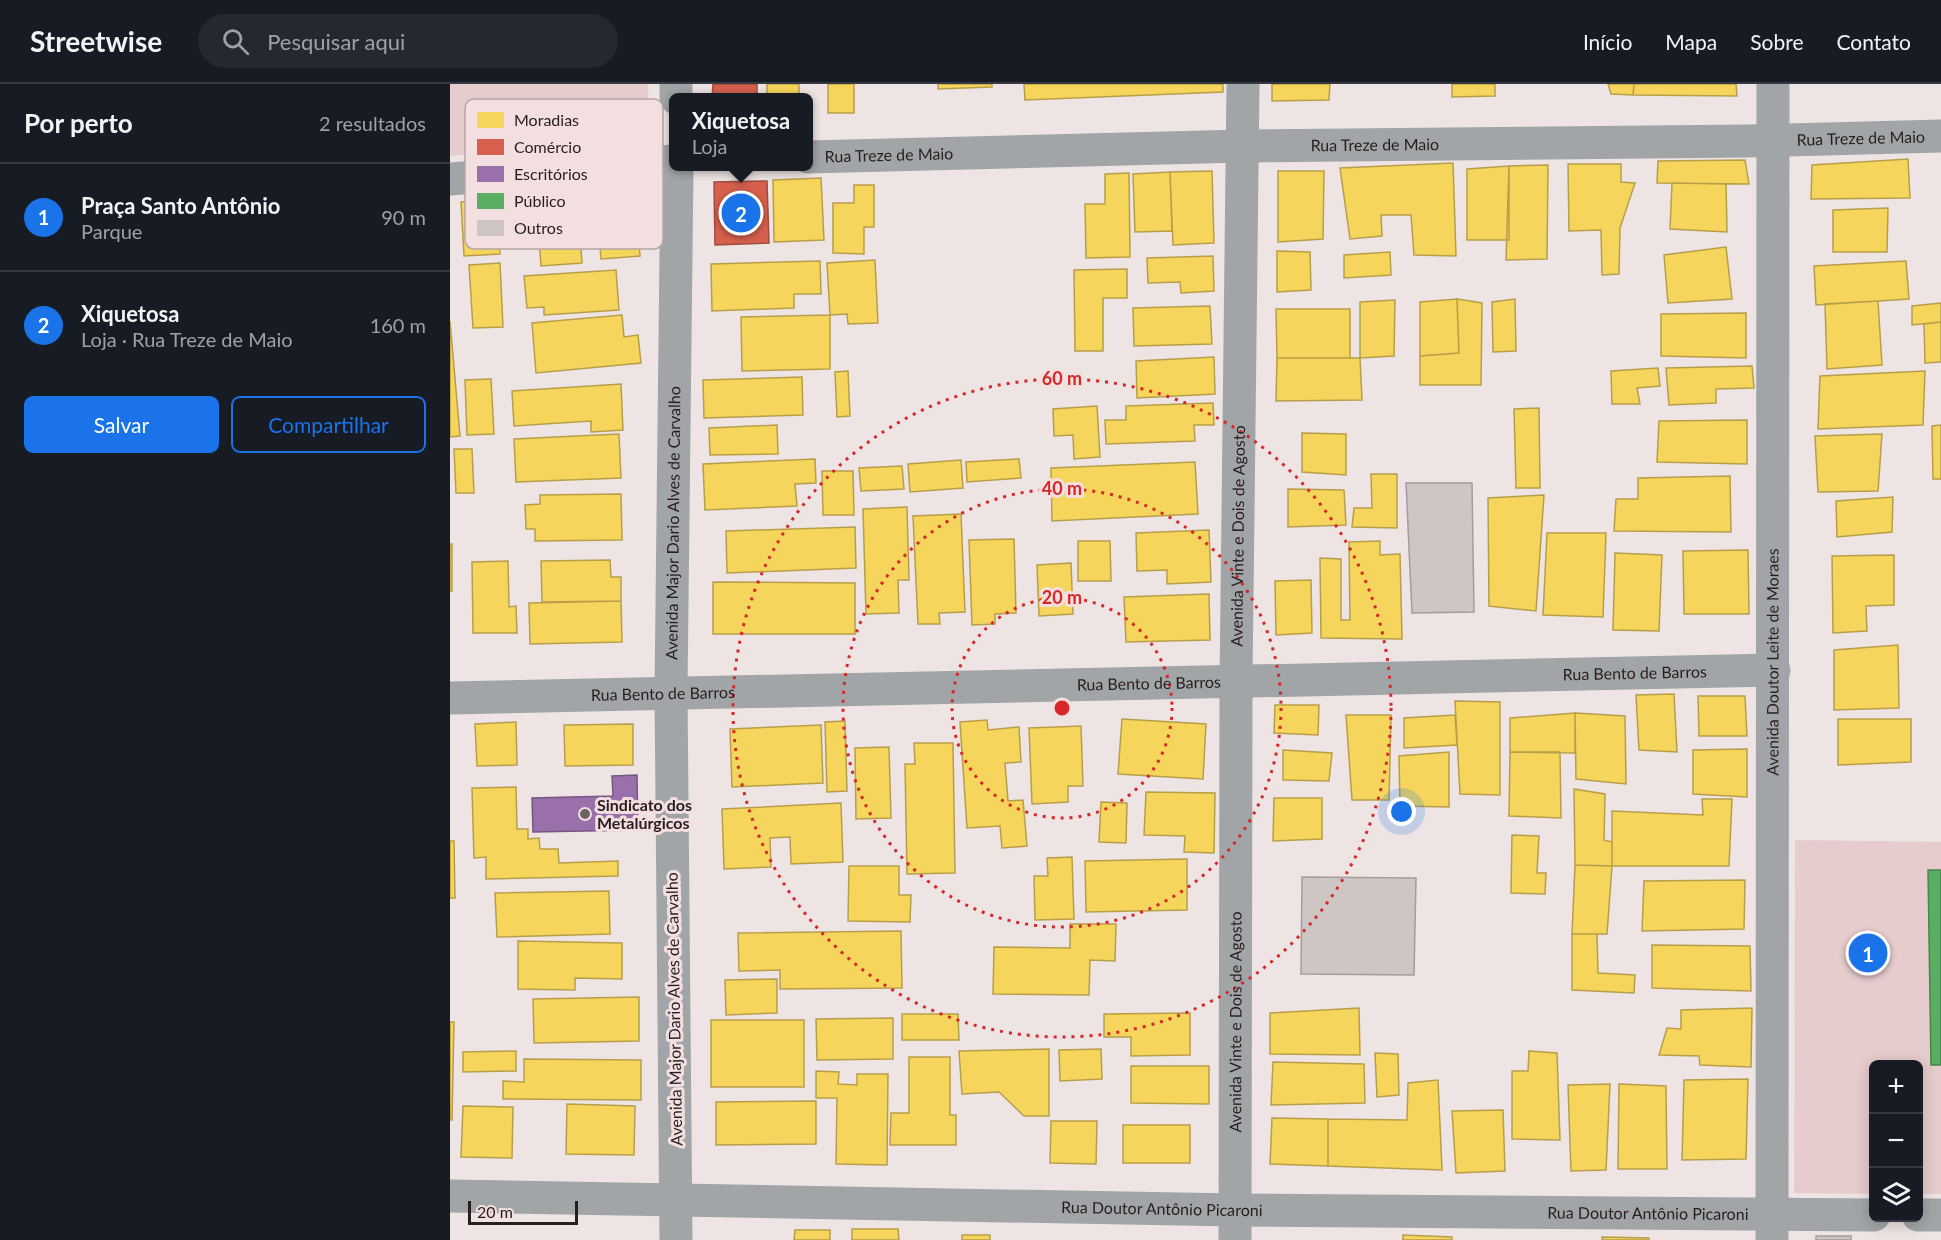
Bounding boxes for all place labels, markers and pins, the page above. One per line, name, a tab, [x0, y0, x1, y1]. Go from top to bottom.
pin: 2	[722, 190, 760, 236]
centre of rings	[1052, 698, 1072, 718]
place label: Sindicato dos Metalúrgicos	[597, 795, 692, 832]
marker: Sindicato dos Metalúrgicos	[578, 807, 592, 821]
pin: 1	[1848, 930, 1888, 976]

